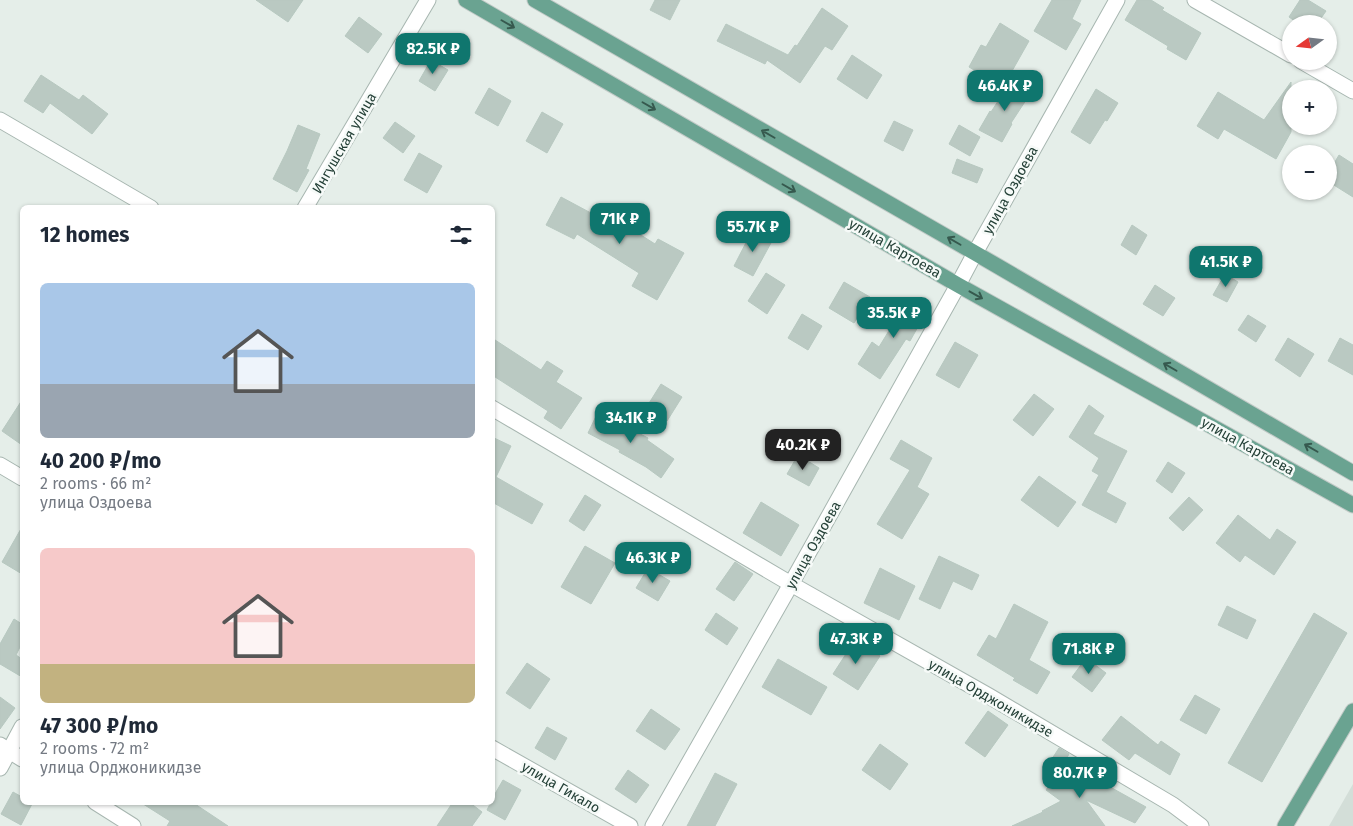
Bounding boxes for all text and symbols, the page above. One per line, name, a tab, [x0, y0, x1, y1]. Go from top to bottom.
north arrow	[1282, 15, 1338, 70]
map controls	[1282, 15, 1337, 200]
one-way arrow	[501, 20, 515, 30]
pin: 82.5K ₽	[387, 32, 479, 75]
text: 82.5K ₽	[406, 39, 460, 58]
pin: 46.4K ₽	[959, 70, 1051, 112]
text: 46.4K ₽	[978, 76, 1032, 95]
button: +	[1282, 80, 1337, 135]
street label: Ингушская улица	[309, 90, 380, 197]
one-way arrow	[641, 101, 656, 111]
one-way arrow	[760, 129, 775, 139]
street label: улица Оздоева	[979, 143, 1042, 237]
button: −	[1282, 145, 1337, 200]
one-way arrow	[782, 183, 796, 193]
pin: 71K ₽	[585, 202, 655, 245]
text: 71K ₽	[601, 209, 639, 228]
pin: 55.7K ₽	[707, 210, 799, 253]
street label: улица Картоева	[846, 215, 944, 282]
text: 55.7K ₽	[727, 217, 779, 236]
icon: filters	[447, 221, 475, 249]
text: 12 homes	[40, 222, 129, 248]
one-way arrow	[947, 236, 962, 245]
pin: 41.5K ₽	[1180, 246, 1272, 288]
text: 41.5K ₽	[1200, 252, 1252, 271]
one-way arrow	[968, 290, 983, 300]
pin: 35.5K ₽	[848, 296, 940, 339]
text: 35.5K ₽	[868, 303, 920, 322]
icon: home	[213, 316, 303, 406]
one-way arrow	[1164, 361, 1178, 371]
pin: 34.1K ₽	[585, 402, 677, 444]
text: 34.1K ₽	[606, 408, 656, 427]
street label: улица Картоева	[1198, 414, 1297, 479]
pin: 40.2K ₽	[757, 428, 849, 471]
text: 40.2K ₽	[776, 435, 830, 454]
one-way arrow	[1304, 443, 1318, 453]
text: 40 200 ₽/mo	[40, 448, 161, 474]
text: 2 rooms · 66 m²	[40, 474, 151, 493]
text: улица Оздоева	[40, 493, 152, 512]
street label: улица Оздоева	[782, 498, 845, 592]
pin: 46.3K ₽	[607, 542, 699, 584]
text: 46.3K ₽	[626, 548, 680, 567]
icon: home	[213, 581, 303, 671]
pin: 47.3K ₽	[810, 622, 902, 665]
text: 47.3K ₽	[830, 629, 882, 648]
pin: 71.8K ₽	[1043, 632, 1135, 675]
text: 71.8K ₽	[1063, 639, 1115, 658]
street label: улица Орджоникидзе	[925, 656, 1056, 741]
text: 47 300 ₽/mo	[40, 713, 158, 739]
text: 2 rooms · 72 m²	[40, 739, 149, 758]
pin: 80.7K ₽	[1034, 756, 1126, 799]
text: улица Орджоникидзе	[40, 758, 201, 777]
street label: улица Гикало	[518, 758, 603, 817]
text: 80.7K ₽	[1053, 763, 1107, 782]

